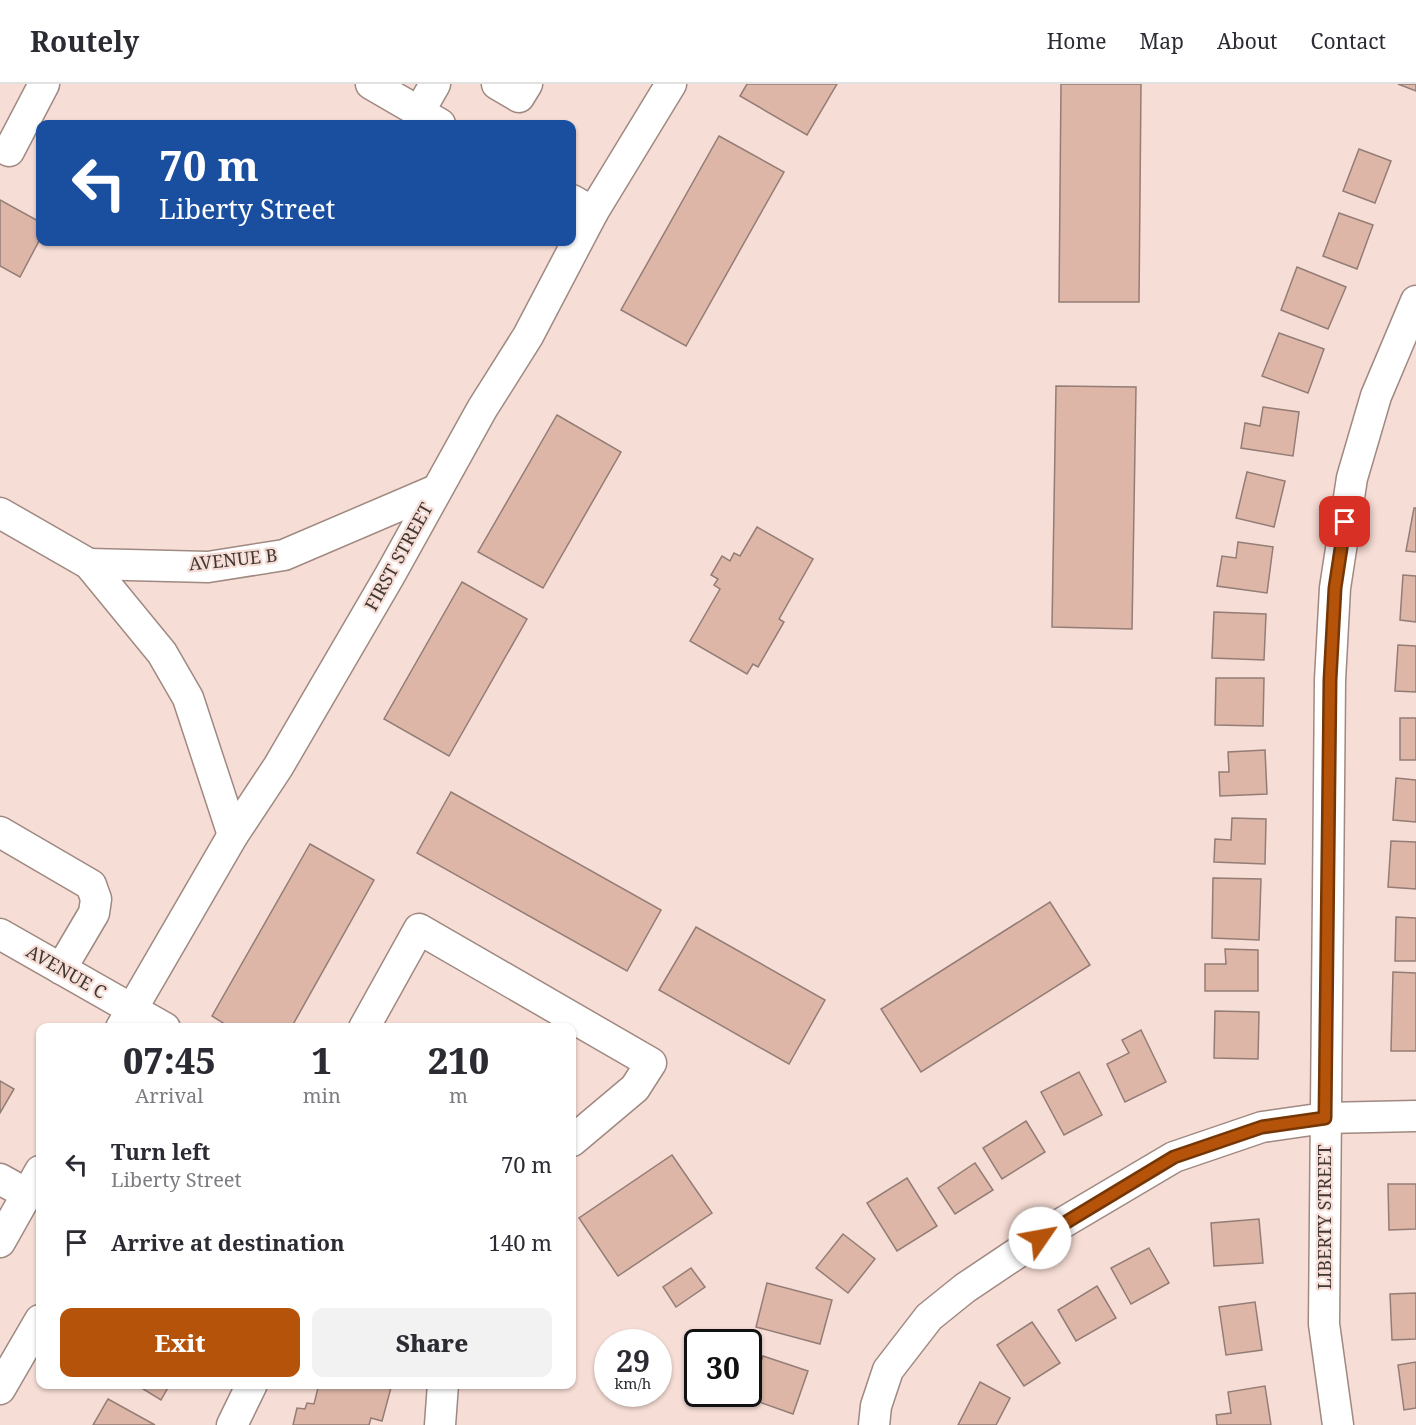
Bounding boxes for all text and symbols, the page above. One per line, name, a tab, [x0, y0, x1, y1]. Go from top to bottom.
text: Routely	[30, 22, 139, 60]
text: Home	[1047, 27, 1107, 55]
text: Map	[1140, 27, 1184, 55]
text: About	[1217, 27, 1278, 55]
text: Contact	[1311, 27, 1386, 55]
text: 70 m	[159, 136, 259, 193]
icon: left	[60, 144, 138, 222]
text: Liberty Street	[159, 190, 335, 227]
pin	[1319, 496, 1370, 547]
street label: FIRST STREET	[359, 498, 438, 615]
icon: arrive	[1328, 505, 1361, 538]
street label: AVENUE B	[187, 542, 278, 576]
street label: AVENUE C	[22, 939, 111, 1004]
text: 07:45	[123, 1036, 216, 1085]
text: 1	[312, 1036, 332, 1085]
text: 210	[428, 1036, 489, 1085]
text: Arrival	[135, 1082, 204, 1109]
text: min	[303, 1082, 341, 1109]
text: m	[449, 1082, 468, 1109]
text: Turn left	[111, 1136, 210, 1166]
street label: LIBERTY STREET	[1312, 1145, 1336, 1289]
icon: left	[60, 1148, 93, 1181]
text: 70 m	[501, 1149, 552, 1179]
text: Liberty Street	[111, 1166, 242, 1193]
position arrow	[1008, 1206, 1072, 1270]
icon: arrive	[60, 1226, 93, 1259]
text: Arrive at destination	[111, 1227, 345, 1257]
text: 140 m	[489, 1227, 552, 1257]
button: Exit	[60, 1308, 300, 1377]
button: Share	[312, 1308, 552, 1377]
speed limit sign: 30	[684, 1329, 762, 1407]
text: 29	[616, 1340, 650, 1381]
text: km/h	[615, 1373, 651, 1393]

